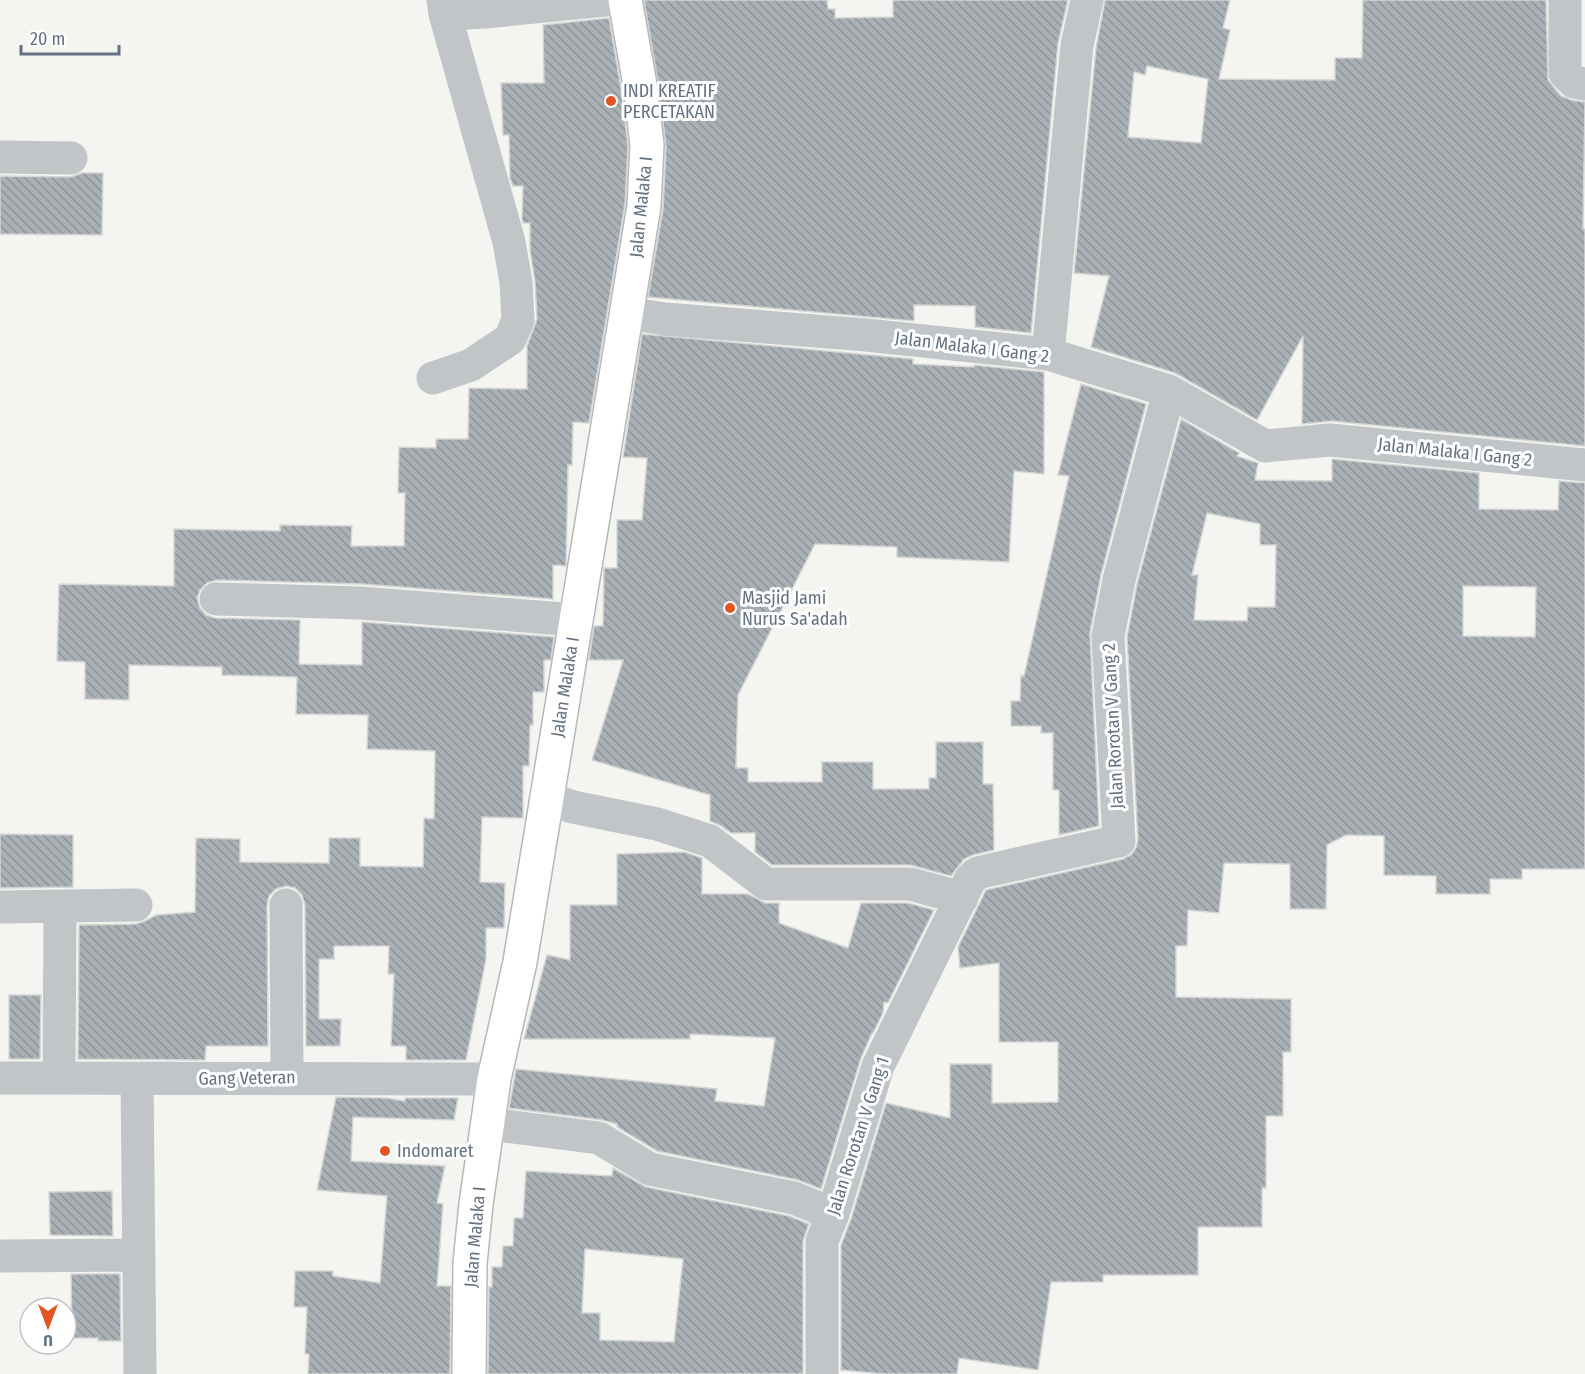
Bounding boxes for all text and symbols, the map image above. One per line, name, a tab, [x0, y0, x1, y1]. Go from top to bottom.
scale bar	[21, 18, 118, 56]
text: 20 m	[30, 28, 65, 50]
place label: INDI KREATIF PERCETAKAN	[623, 80, 715, 123]
marker: INDI KREATIF PERCETAKAN	[604, 94, 618, 108]
street label: Jalan Malaka I	[625, 155, 657, 259]
street label: Jalan Malaka I Gang 2	[894, 327, 1050, 367]
street label: Jalan Malaka I Gang 2	[1377, 433, 1533, 471]
place label: Masjid Jami Nurus Sa'adah	[742, 587, 848, 630]
marker: Masjid Jami Nurus Sa'adah	[723, 601, 737, 615]
street label: Jalan Malaka I	[546, 635, 584, 739]
street label: Jalan Rorotan V Gang 2	[1098, 643, 1128, 809]
street label: Jalan Rorotan V Gang 1	[822, 1054, 894, 1218]
street label: Gang Veteran	[198, 1066, 296, 1090]
place label: Indomaret	[397, 1140, 474, 1162]
marker: Indomaret	[378, 1144, 392, 1158]
street label: Jalan Malaka I	[460, 1185, 490, 1289]
north arrow	[18, 1296, 78, 1356]
text: U	[43, 1331, 53, 1350]

